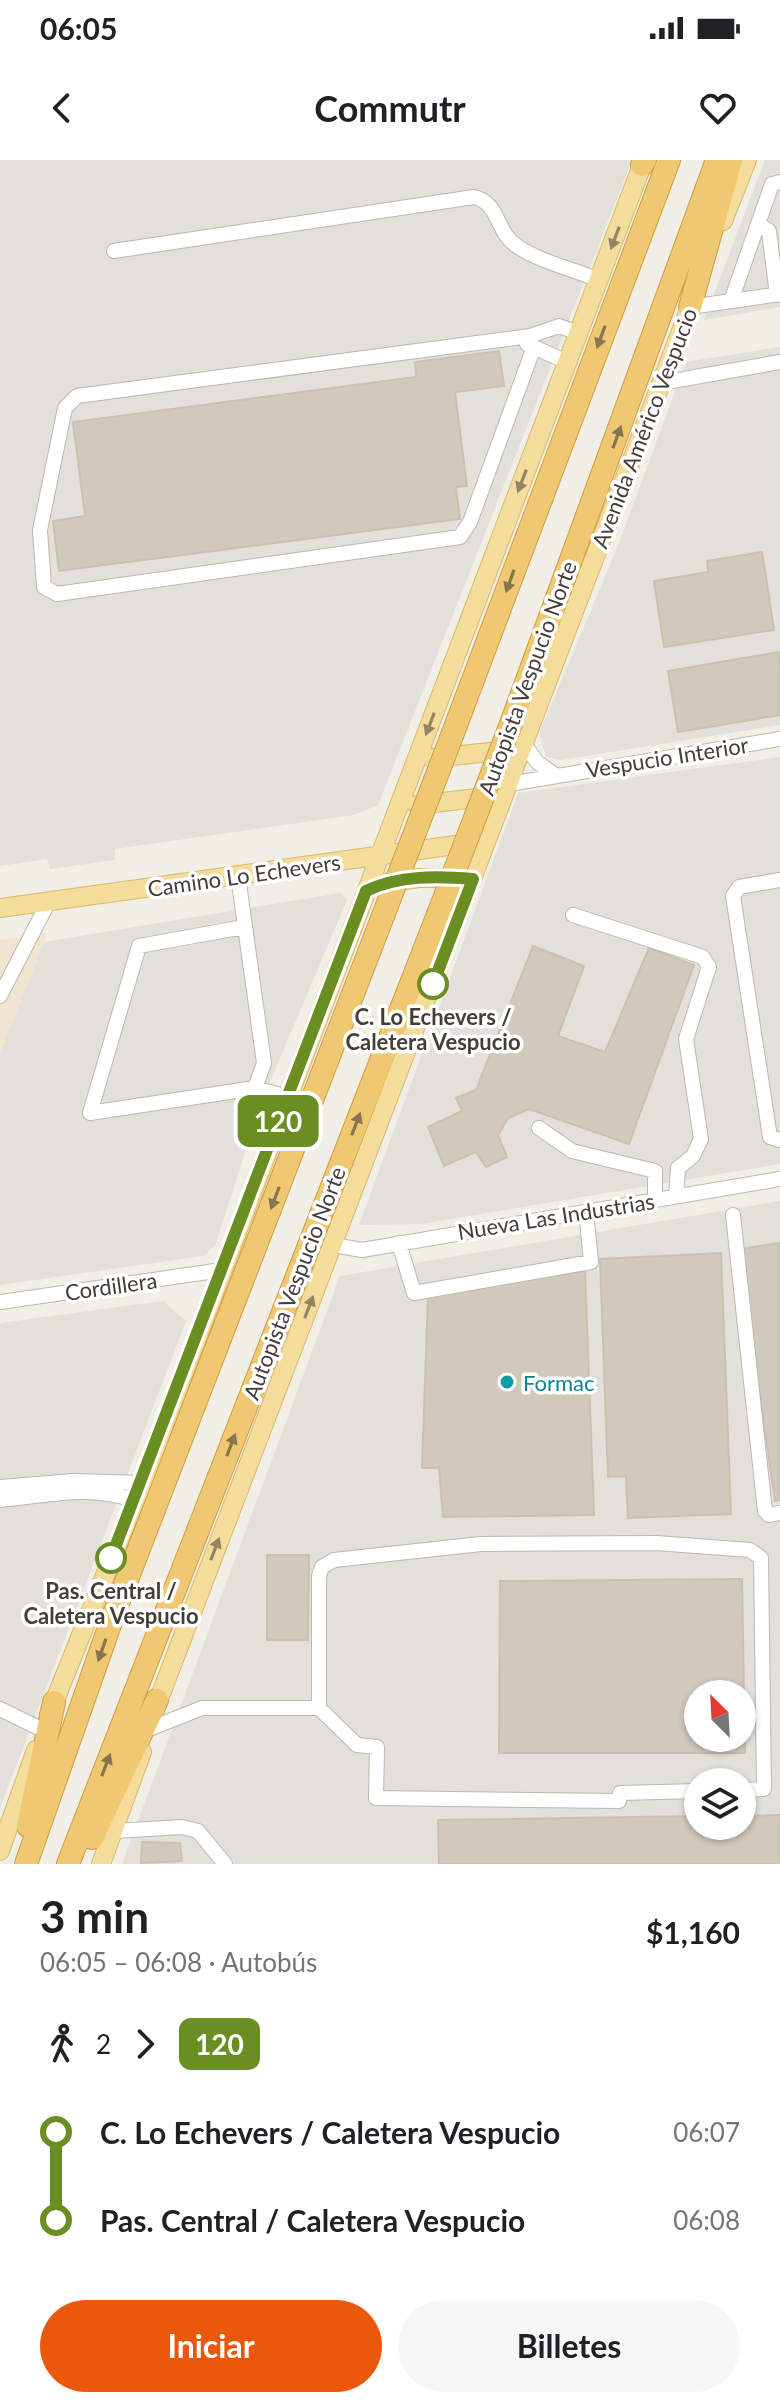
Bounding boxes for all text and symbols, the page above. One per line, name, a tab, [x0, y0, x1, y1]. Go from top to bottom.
text: 06:05	[40, 10, 117, 46]
icon: back	[40, 86, 84, 130]
text: Commutr	[314, 86, 466, 130]
icon: heart	[696, 86, 740, 130]
one-way arrow	[608, 226, 621, 250]
street label: Avenida Américo Vespucio	[586, 304, 702, 552]
one-way arrow	[594, 325, 606, 349]
one-way arrow	[611, 425, 623, 449]
one-way arrow	[515, 469, 528, 493]
street label: Autopista Vespucio Norte	[472, 557, 582, 799]
one-way arrow	[503, 569, 516, 593]
one-way arrow	[423, 712, 436, 736]
street label: Vespucio Interior	[584, 731, 750, 783]
street label: Camino Lo Echevers	[146, 848, 342, 902]
marker: C. Lo Echevers / Caletera Vespucio	[418, 969, 448, 999]
place label: C. Lo Echevers / Caletera Vespucio	[345, 1003, 521, 1055]
line badge: 120	[232, 1095, 324, 1147]
text: 120	[254, 1104, 302, 1138]
one-way arrow	[350, 1112, 363, 1136]
street label: Autopista Vespucio Norte	[237, 1163, 351, 1403]
one-way arrow	[268, 1186, 281, 1210]
street label: Nueva Las Industrias	[455, 1187, 657, 1245]
street label: Cordillera	[63, 1266, 159, 1306]
one-way arrow	[303, 1295, 316, 1319]
place label: Formac	[523, 1369, 595, 1396]
marker: Formac	[498, 1373, 516, 1391]
one-way arrow	[225, 1433, 238, 1457]
one-way arrow	[209, 1537, 222, 1561]
marker: Pas. Central / Caletera Vespucio	[96, 1543, 126, 1573]
place label: Pas. Central / Caletera Vespucio	[23, 1577, 199, 1629]
one-way arrow	[95, 1638, 107, 1662]
north arrow	[684, 1680, 756, 1752]
map controls	[684, 1680, 756, 1840]
one-way arrow	[100, 1753, 113, 1777]
button: layers	[684, 1768, 756, 1840]
text: 3 min	[40, 1890, 149, 1942]
text: $1,160	[646, 1914, 740, 1950]
text: 06:05 – 06:08 · Autobús	[40, 1946, 317, 1978]
icon: walk	[40, 2022, 84, 2066]
icon: forward	[123, 2022, 167, 2066]
text: 120	[195, 2027, 244, 2061]
text: 2	[96, 2028, 111, 2060]
text: C. Lo Echevers / Caletera Vespucio	[100, 2114, 560, 2150]
text: 06:07	[673, 2116, 740, 2148]
text: Pas. Central / Caletera Vespucio	[100, 2202, 525, 2238]
text: 06:08	[673, 2204, 740, 2236]
button: Iniciar	[40, 2300, 382, 2392]
button: Billetes	[398, 2300, 740, 2392]

